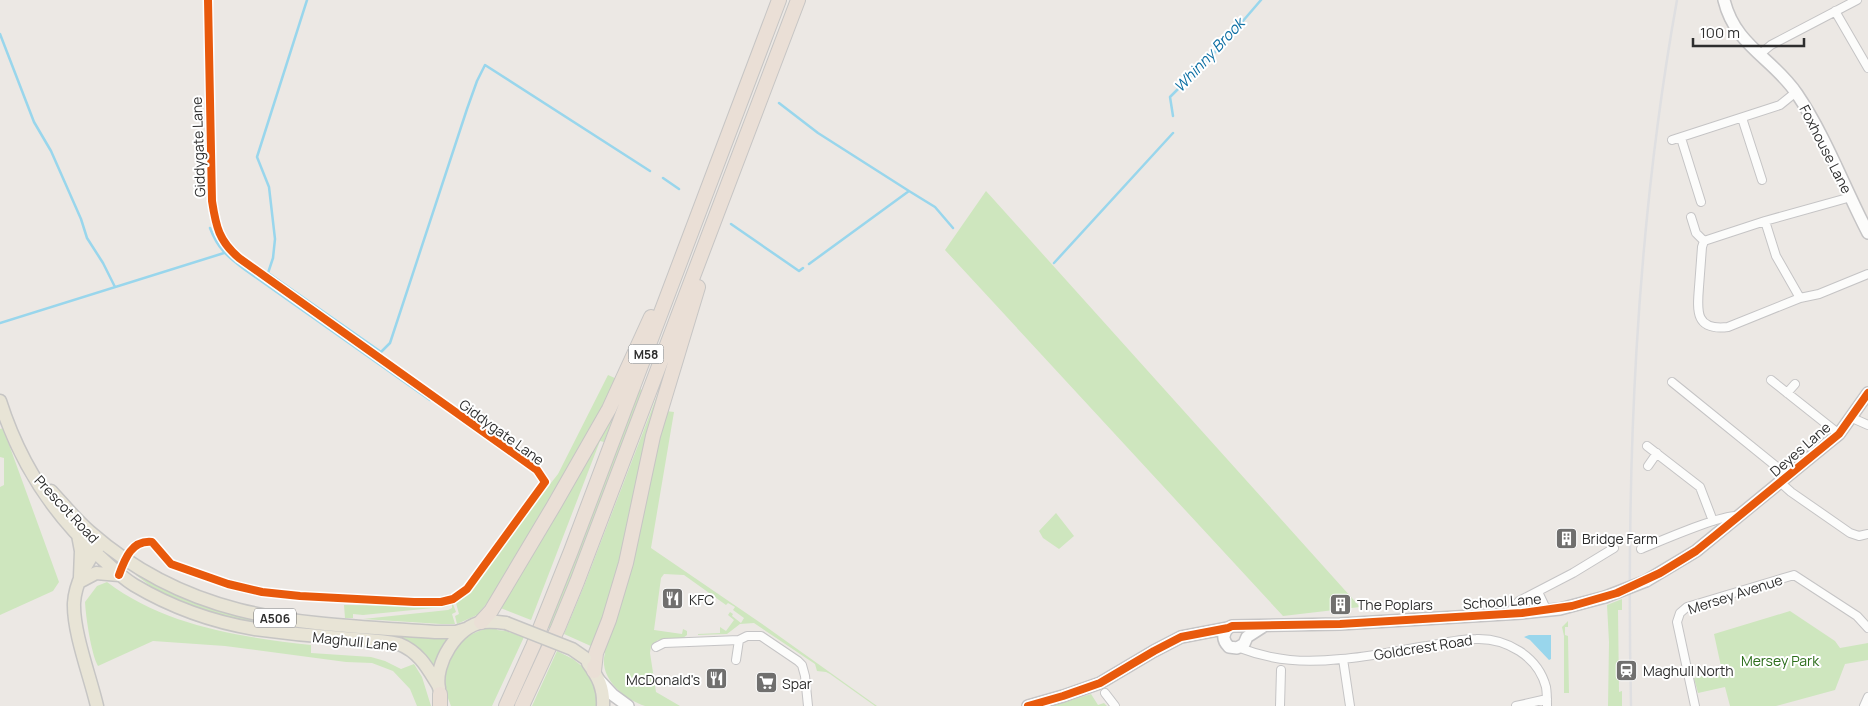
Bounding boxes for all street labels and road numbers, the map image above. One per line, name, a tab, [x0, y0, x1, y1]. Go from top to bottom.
street label: Giddygate Lane	[187, 96, 209, 198]
street label: Foxhouse Lane	[1796, 101, 1856, 197]
road number: M58	[628, 344, 664, 364]
street label: Giddygate Lane	[456, 395, 548, 469]
street label: Deyes Lane	[1766, 417, 1834, 481]
street label: Prescot Road	[31, 471, 103, 547]
street label: Mersey Avenue	[1685, 570, 1785, 618]
street label: School Lane	[1462, 589, 1542, 613]
road number: A506	[254, 608, 296, 628]
street label: Maghull Lane	[312, 627, 398, 655]
street label: Goldcrest Road	[1372, 630, 1474, 664]

